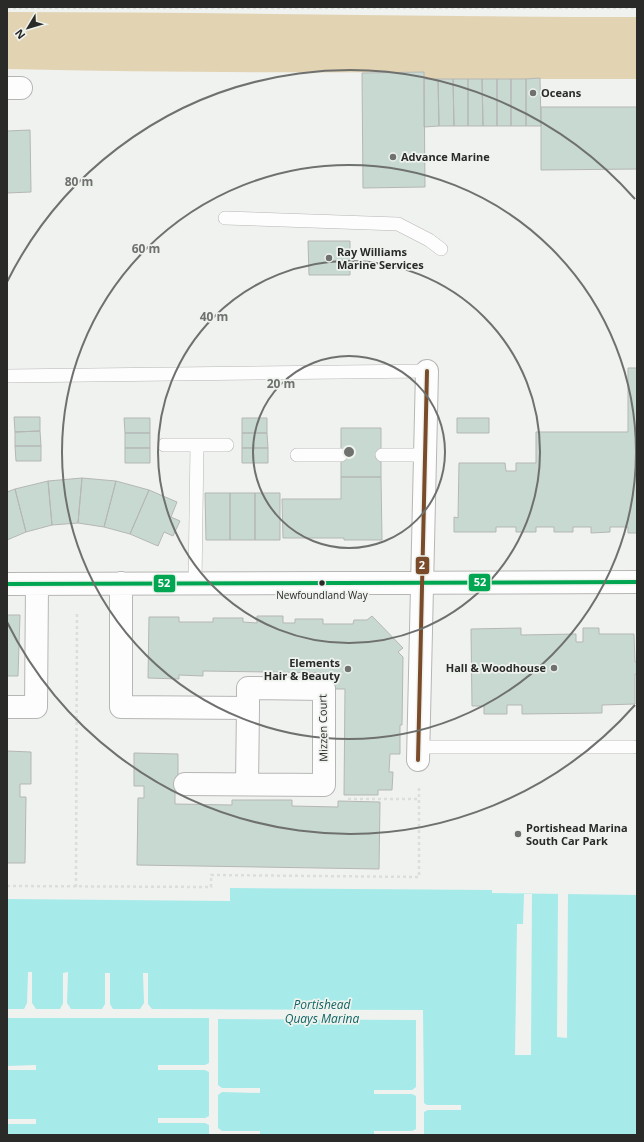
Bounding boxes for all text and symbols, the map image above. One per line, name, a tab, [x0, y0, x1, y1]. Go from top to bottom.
north arrow	[8, 8, 48, 48]
text: N	[11, 26, 28, 43]
place label: Oceans	[541, 85, 582, 100]
marker: Oceans	[528, 88, 538, 98]
place label: Advance Marine	[401, 149, 490, 164]
marker: Advance Marine	[388, 152, 398, 162]
text: 80 m	[65, 173, 93, 190]
text: 60 m	[132, 240, 160, 257]
place label: Ray Williams Marine Services	[337, 244, 424, 272]
marker: Ray Williams Marine Services	[324, 253, 334, 263]
text: 40 m	[200, 308, 228, 325]
text: 20 m	[267, 375, 295, 392]
centre of rings	[342, 445, 356, 459]
line badge: 2	[415, 556, 430, 575]
text: 2	[419, 557, 425, 572]
line badge: 52	[468, 573, 491, 592]
line badge: 52	[153, 574, 176, 593]
text: 52	[474, 574, 486, 589]
text: 52	[158, 575, 170, 590]
marker: Newfoundland Way	[317, 578, 327, 588]
place label: Newfoundland Way	[276, 588, 369, 602]
place label: Elements Hair & Beauty	[264, 655, 341, 683]
place label: Hall & Woodhouse	[446, 660, 546, 675]
marker: Hall & Woodhouse	[549, 663, 559, 673]
marker: Elements Hair & Beauty	[343, 664, 353, 674]
street label: Mizzen Court	[314, 694, 331, 762]
place label: Portishead Marina South Car Park	[526, 820, 628, 848]
marker: Portishead Marina South Car Park	[513, 829, 523, 839]
water label: Portishead Quays Marina	[285, 996, 359, 1027]

